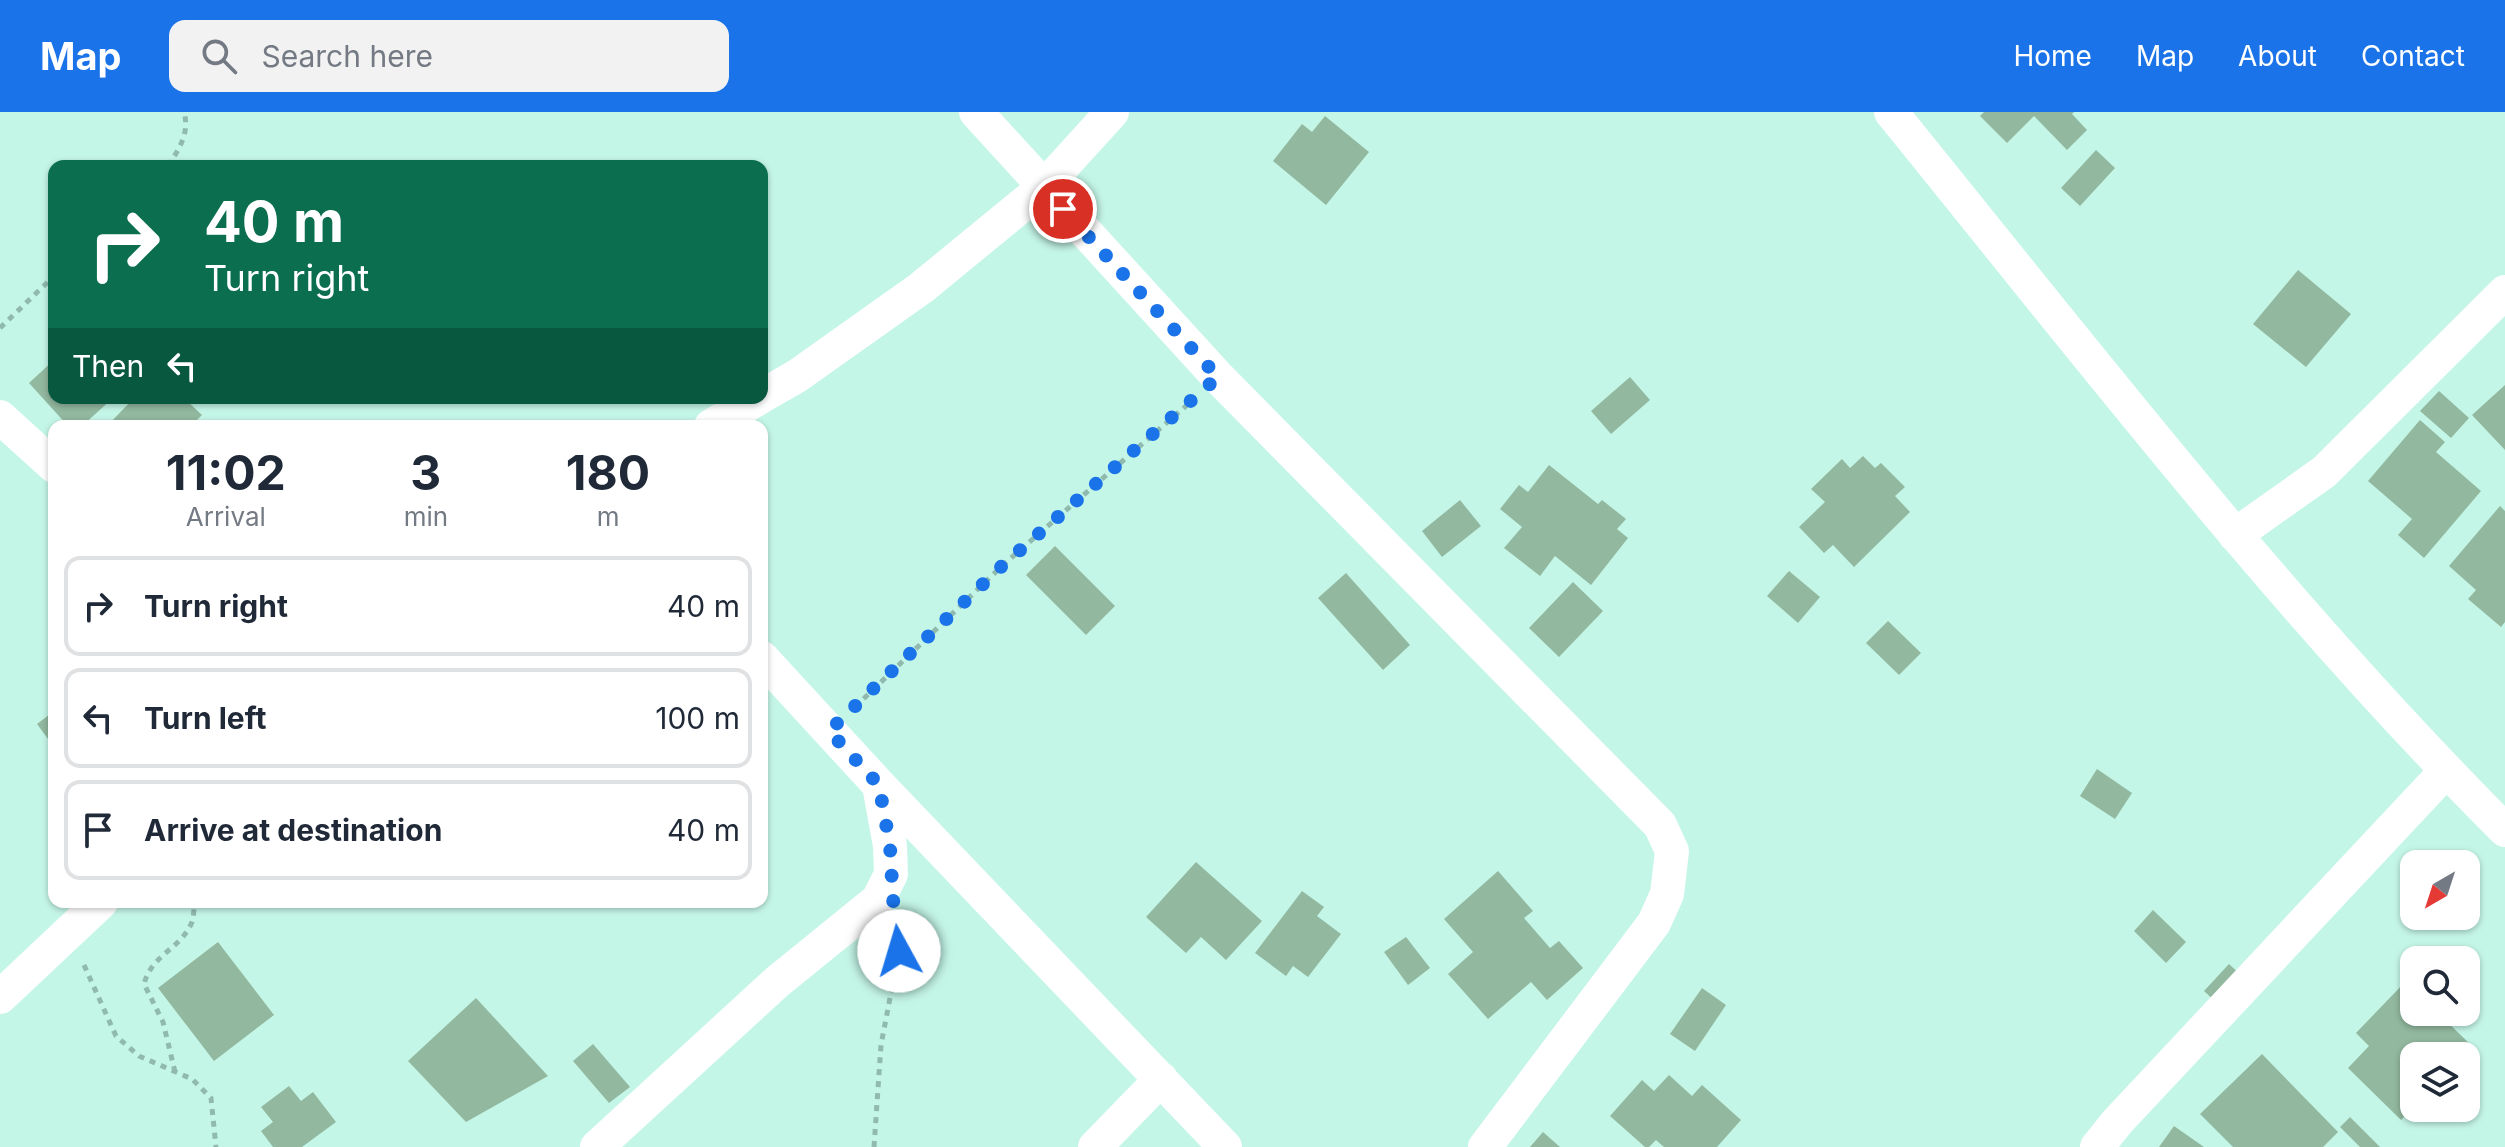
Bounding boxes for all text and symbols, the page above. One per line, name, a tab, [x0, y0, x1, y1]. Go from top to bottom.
search box	[169, 20, 729, 92]
text: Map	[40, 33, 121, 79]
icon: search	[197, 34, 241, 78]
text: Search here	[261, 38, 433, 74]
text: Home	[2013, 39, 2092, 73]
text: Map	[2136, 39, 2194, 73]
text: About	[2238, 39, 2317, 73]
text: Contact	[2361, 39, 2465, 73]
pin	[1029, 175, 1097, 243]
icon: arrive	[1041, 187, 1085, 231]
text: 40 m	[204, 188, 344, 256]
icon: right	[72, 192, 176, 296]
text: Turn right	[204, 256, 369, 300]
icon: left	[160, 344, 204, 388]
text: Then	[72, 348, 144, 384]
text: 11:02	[166, 443, 286, 502]
text: 3	[410, 443, 441, 502]
text: 180	[566, 443, 650, 502]
text: Arrival	[186, 501, 266, 532]
text: min	[404, 501, 448, 532]
text: m	[597, 501, 619, 532]
icon: right	[76, 584, 120, 628]
text: Turn right	[144, 588, 288, 624]
text: 40 m	[667, 588, 740, 624]
icon: left	[76, 696, 120, 740]
text: Turn left	[144, 700, 266, 736]
text: 100 m	[655, 700, 740, 736]
icon: arrive	[76, 808, 120, 852]
text: Arrive at destination	[144, 812, 442, 848]
text: 40 m	[667, 812, 740, 848]
north arrow	[2400, 850, 2480, 930]
map controls	[2400, 850, 2480, 1122]
position arrow	[857, 909, 941, 993]
button: search	[2400, 946, 2480, 1026]
button: layers	[2400, 1042, 2480, 1122]

